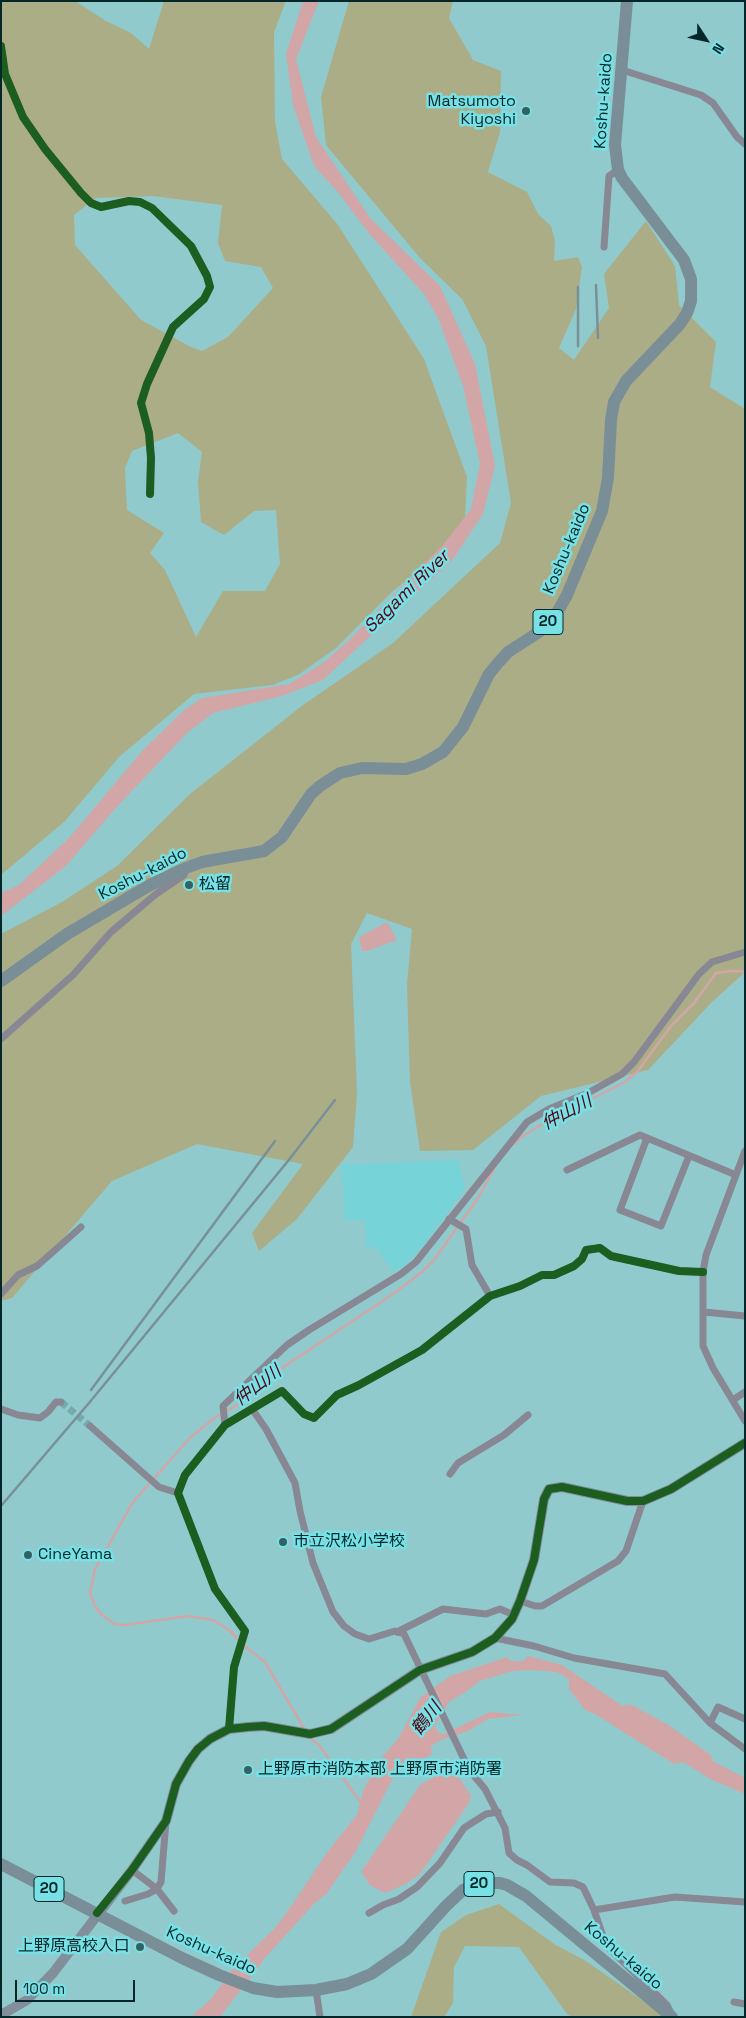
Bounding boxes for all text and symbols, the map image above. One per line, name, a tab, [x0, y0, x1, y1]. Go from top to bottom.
north arrow	[681, 15, 731, 65]
text: N	[708, 40, 728, 58]
street label: Koshu-kaido	[591, 52, 617, 150]
place label: Matsumoto Kiyoshi	[428, 92, 516, 130]
marker: Matsumoto Kiyoshi	[520, 105, 532, 117]
street label: Koshu-kaido	[539, 501, 595, 597]
water label: Sagami River	[360, 546, 454, 638]
road number: 20	[533, 610, 563, 634]
street label: Koshu-kaido	[96, 844, 190, 904]
place label: 松留	[199, 875, 231, 895]
marker: 松留	[183, 879, 195, 891]
water label: 仲山川	[538, 1091, 596, 1135]
water label: 仲山川	[230, 1361, 286, 1411]
place label: 市立沢松小学校	[293, 1532, 405, 1552]
marker: 市立沢松小学校	[277, 1536, 289, 1548]
place label: CineYama	[38, 1545, 112, 1565]
marker: CineYama	[22, 1549, 34, 1561]
water label: 鶴川	[407, 1698, 447, 1740]
place label: 上野原市消防本部 上野原市消防署	[258, 1760, 502, 1780]
marker: 上野原市消防本部 上野原市消防署	[242, 1764, 254, 1776]
road number: 20	[464, 1872, 494, 1896]
road number: 20	[34, 1876, 64, 1902]
street label: Koshu-kaido	[580, 1918, 666, 1994]
street label: Koshu-kaido	[163, 1923, 259, 1979]
place label: 上野原高校入口	[18, 1937, 130, 1957]
marker: 上野原高校入口	[134, 1941, 146, 1953]
scale bar	[18, 1970, 138, 2002]
text: 100 m	[23, 1979, 65, 1998]

